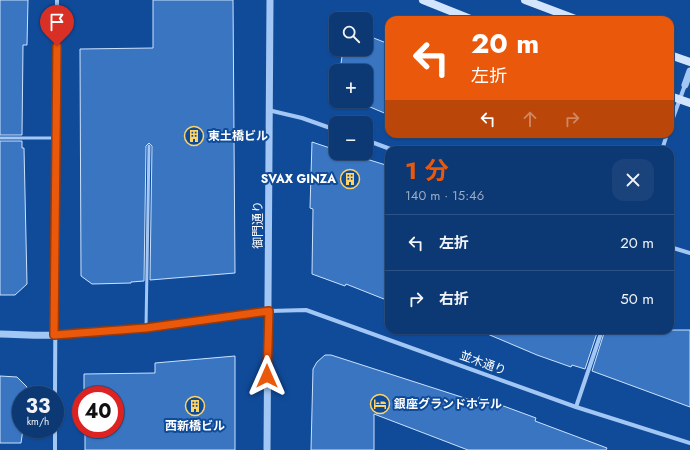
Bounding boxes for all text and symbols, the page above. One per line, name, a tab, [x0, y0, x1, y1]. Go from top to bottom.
pin	[40, 5, 74, 46]
icon: arrive	[46, 11, 68, 33]
map controls	[329, 12, 373, 160]
button: search	[329, 12, 373, 56]
text: 20 m	[471, 23, 539, 64]
icon: left	[405, 32, 457, 84]
text: 左折	[471, 63, 507, 89]
button: +	[329, 64, 373, 108]
icon: left	[477, 108, 499, 130]
icon: ahead	[519, 108, 541, 130]
icon: right	[561, 108, 583, 130]
button: −	[329, 116, 373, 160]
building icon: 東土橋ビル	[183, 125, 205, 147]
place label: 東土橋ビル	[208, 127, 268, 145]
text: 1 分	[405, 153, 448, 188]
button: close	[612, 159, 654, 201]
building icon: SVAX GINZA	[339, 168, 361, 190]
place label: SVAX GINZA	[261, 170, 336, 188]
text: 140 m · 15:46	[405, 186, 484, 205]
street label: 御門通り	[249, 201, 267, 249]
icon: left	[405, 232, 427, 254]
text: 左折	[439, 232, 469, 254]
text: 20 m	[620, 232, 654, 254]
icon: right	[405, 288, 427, 310]
text: 右折	[439, 288, 469, 310]
text: 50 m	[620, 288, 654, 310]
street label: 並木通り	[457, 346, 509, 380]
position arrow	[246, 355, 288, 397]
speed limit sign: 40	[72, 386, 124, 438]
text: 33	[26, 392, 50, 421]
hotel icon: 銀座グランドホテル	[369, 393, 391, 415]
building icon: 西新橋ビル	[184, 395, 206, 417]
place label: 銀座グランドホテル	[393, 395, 502, 413]
text: km/h	[27, 414, 49, 429]
place label: 西新橋ビル	[165, 417, 225, 435]

